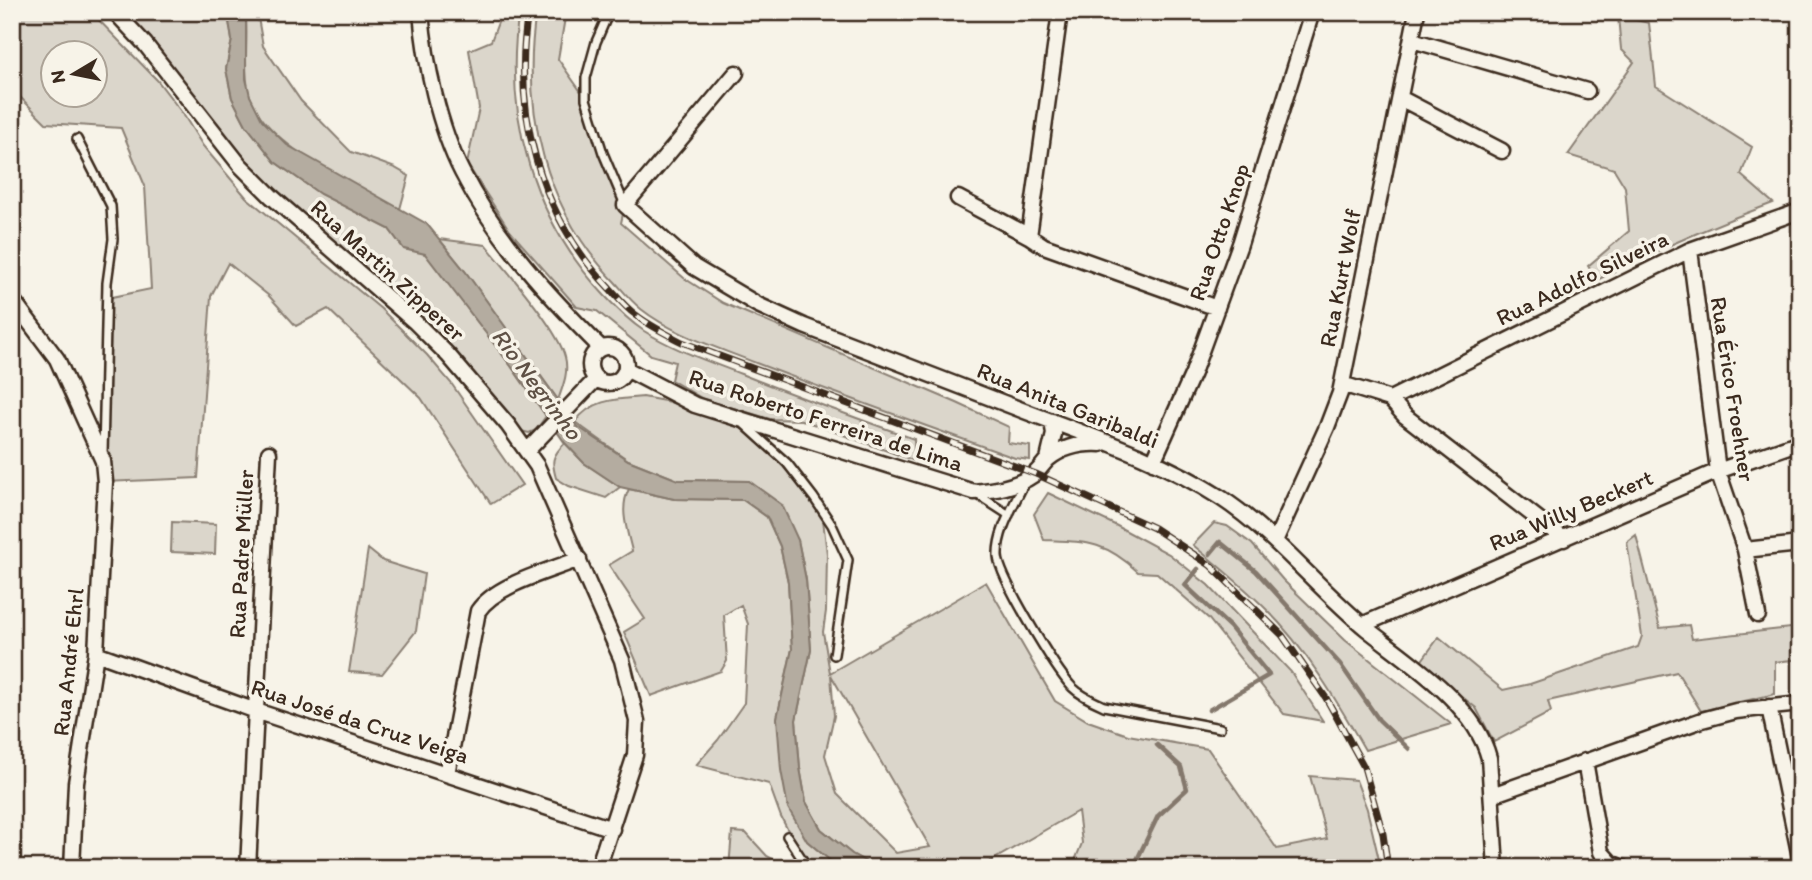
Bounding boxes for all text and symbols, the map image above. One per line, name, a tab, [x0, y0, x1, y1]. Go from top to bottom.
north arrow	[38, 38, 108, 108]
text: N	[45, 69, 70, 85]
street label: Rua Otto Knop	[1182, 160, 1256, 304]
street label: Rua Martin Zipperer	[305, 193, 471, 347]
street label: Rua Kurt Wolf	[1313, 206, 1367, 349]
street label: Rua Adolfo Silveira	[1491, 224, 1673, 332]
street label: Rua Érico Froehner	[1705, 295, 1761, 483]
water label: Rio Negrinho	[486, 322, 589, 446]
street label: Rua Anita Garibaldi	[973, 356, 1163, 454]
street label: Rua Roberto Ferreira de Lima	[685, 362, 967, 478]
street label: Rua Willy Beckert	[1485, 463, 1657, 557]
street label: Rua Padre Müller	[223, 469, 259, 639]
street label: Rua André Ehrl	[46, 586, 90, 737]
street label: Rua José da Cruz Veiga	[248, 673, 472, 769]

